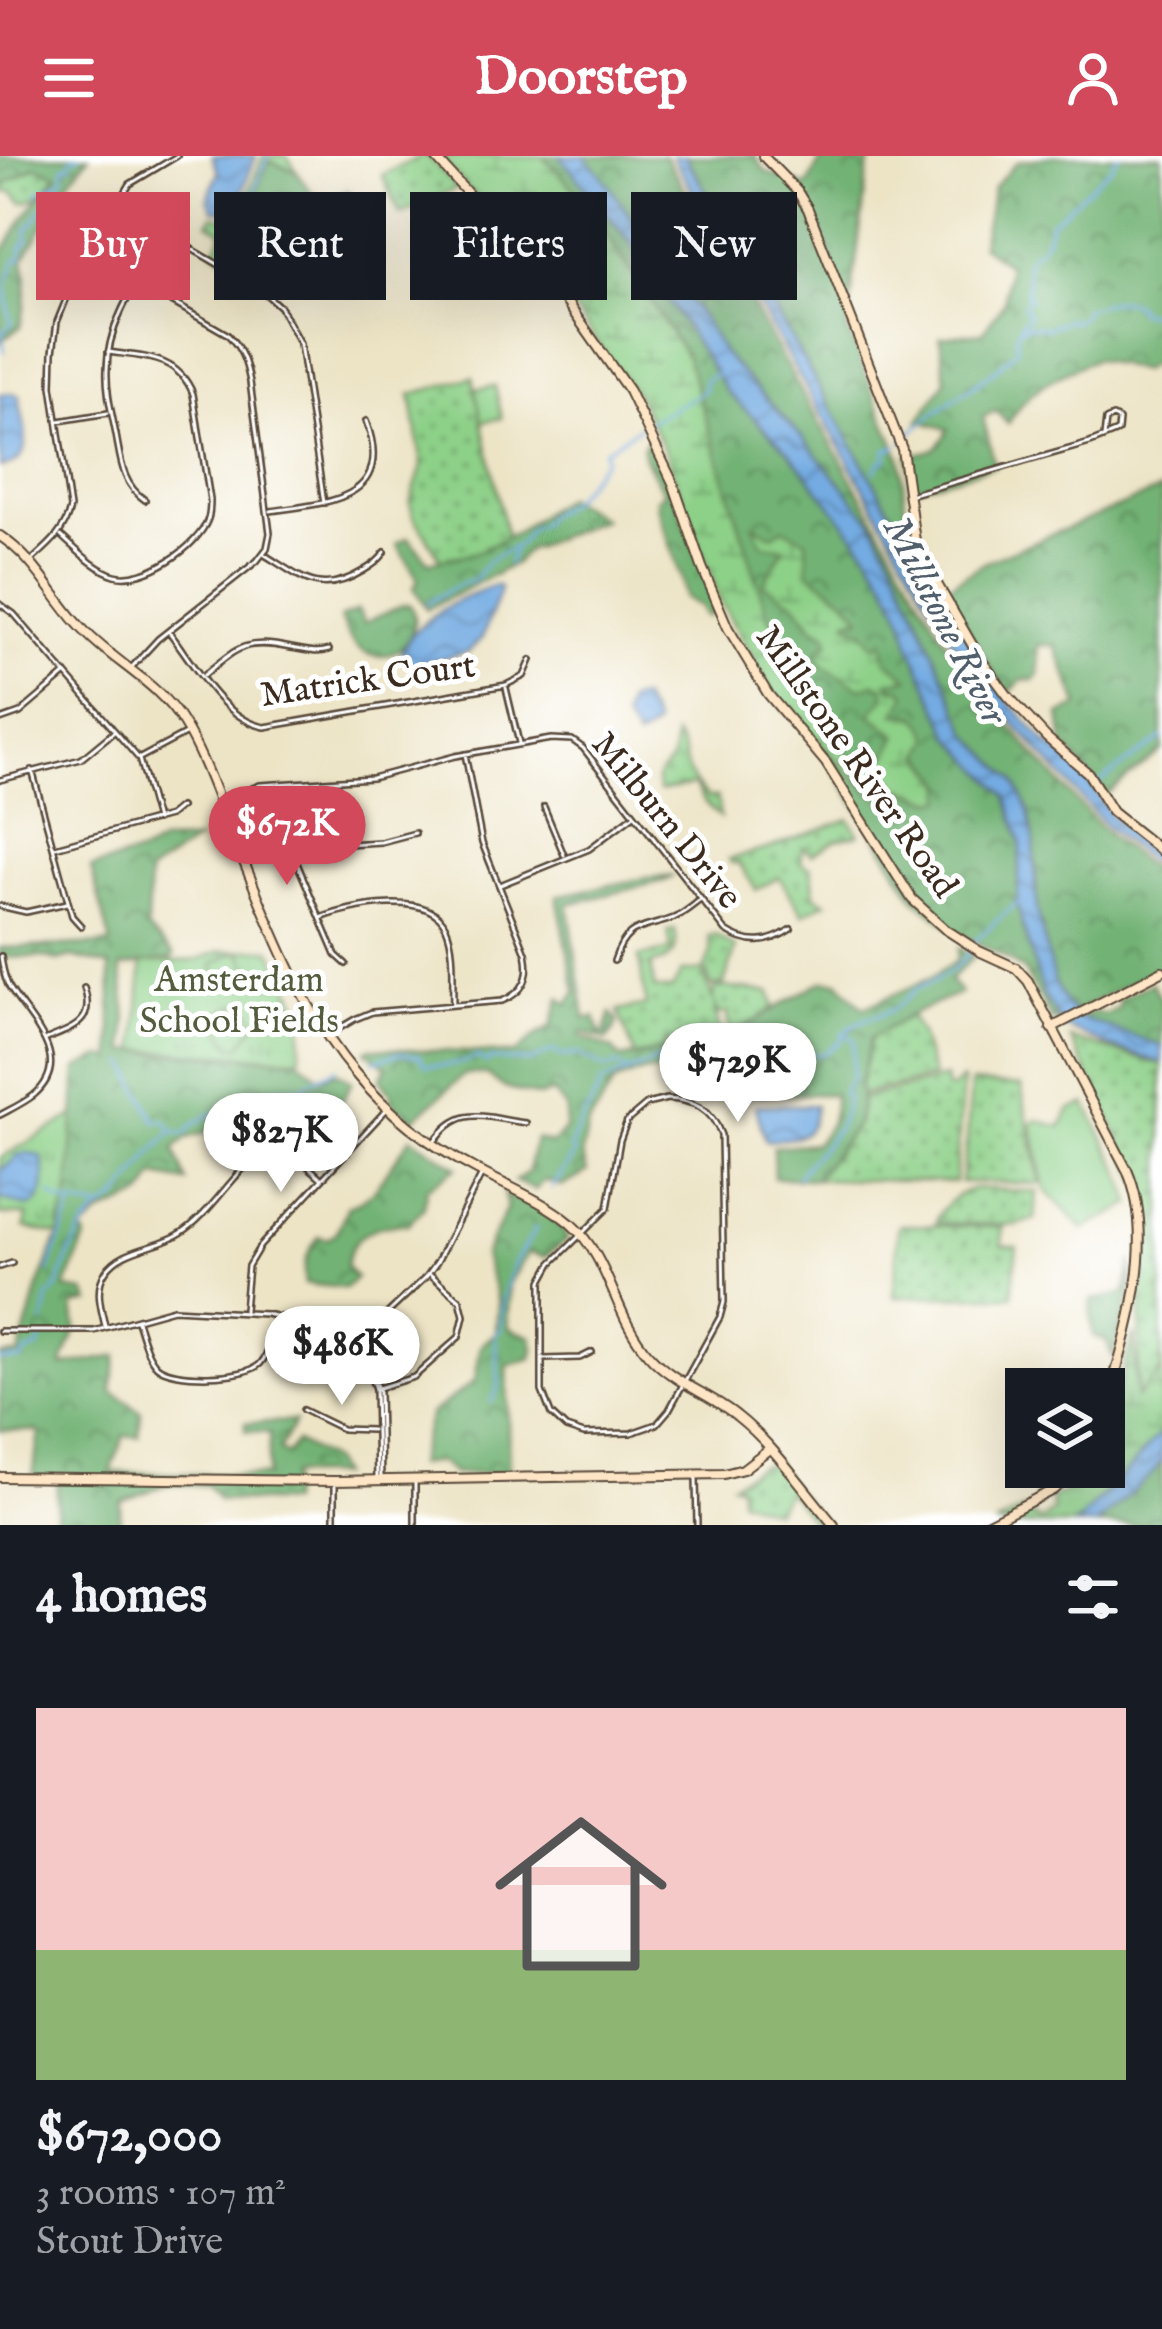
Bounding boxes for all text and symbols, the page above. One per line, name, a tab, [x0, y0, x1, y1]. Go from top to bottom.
text: Doorstep	[475, 44, 687, 113]
icon: menu	[36, 45, 102, 111]
icon: person	[1060, 45, 1126, 111]
chip: Buy	[36, 192, 190, 300]
chip: Rent	[214, 192, 386, 300]
chip: Filters	[410, 192, 607, 300]
chip: New	[631, 192, 797, 300]
water label: Millstone River	[871, 509, 1018, 735]
street label: Millstone River Road	[745, 617, 968, 908]
street label: Matrick Court	[258, 643, 478, 719]
street label: Milburn Drive	[580, 723, 752, 919]
pin: $672K	[203, 786, 371, 888]
text: $672K	[236, 800, 338, 849]
park label: Amsterdam School Fields	[139, 958, 339, 1045]
pin: $729K	[654, 1023, 822, 1125]
text: $729K	[686, 1037, 790, 1086]
pin: $827K	[197, 1093, 365, 1195]
text: $827K	[230, 1107, 332, 1156]
pin: $486K	[258, 1306, 426, 1408]
text: $486K	[292, 1320, 392, 1369]
map controls	[1005, 1368, 1125, 1488]
button: layers	[1005, 1368, 1125, 1488]
icon: filters	[1060, 1564, 1126, 1630]
text: 4 homes	[36, 1565, 207, 1630]
icon: home	[473, 1786, 689, 2002]
text: $672,000	[36, 2104, 222, 2169]
text: 3 rooms · 107 m²	[36, 2169, 286, 2218]
text: Stout Drive	[36, 2218, 223, 2267]

